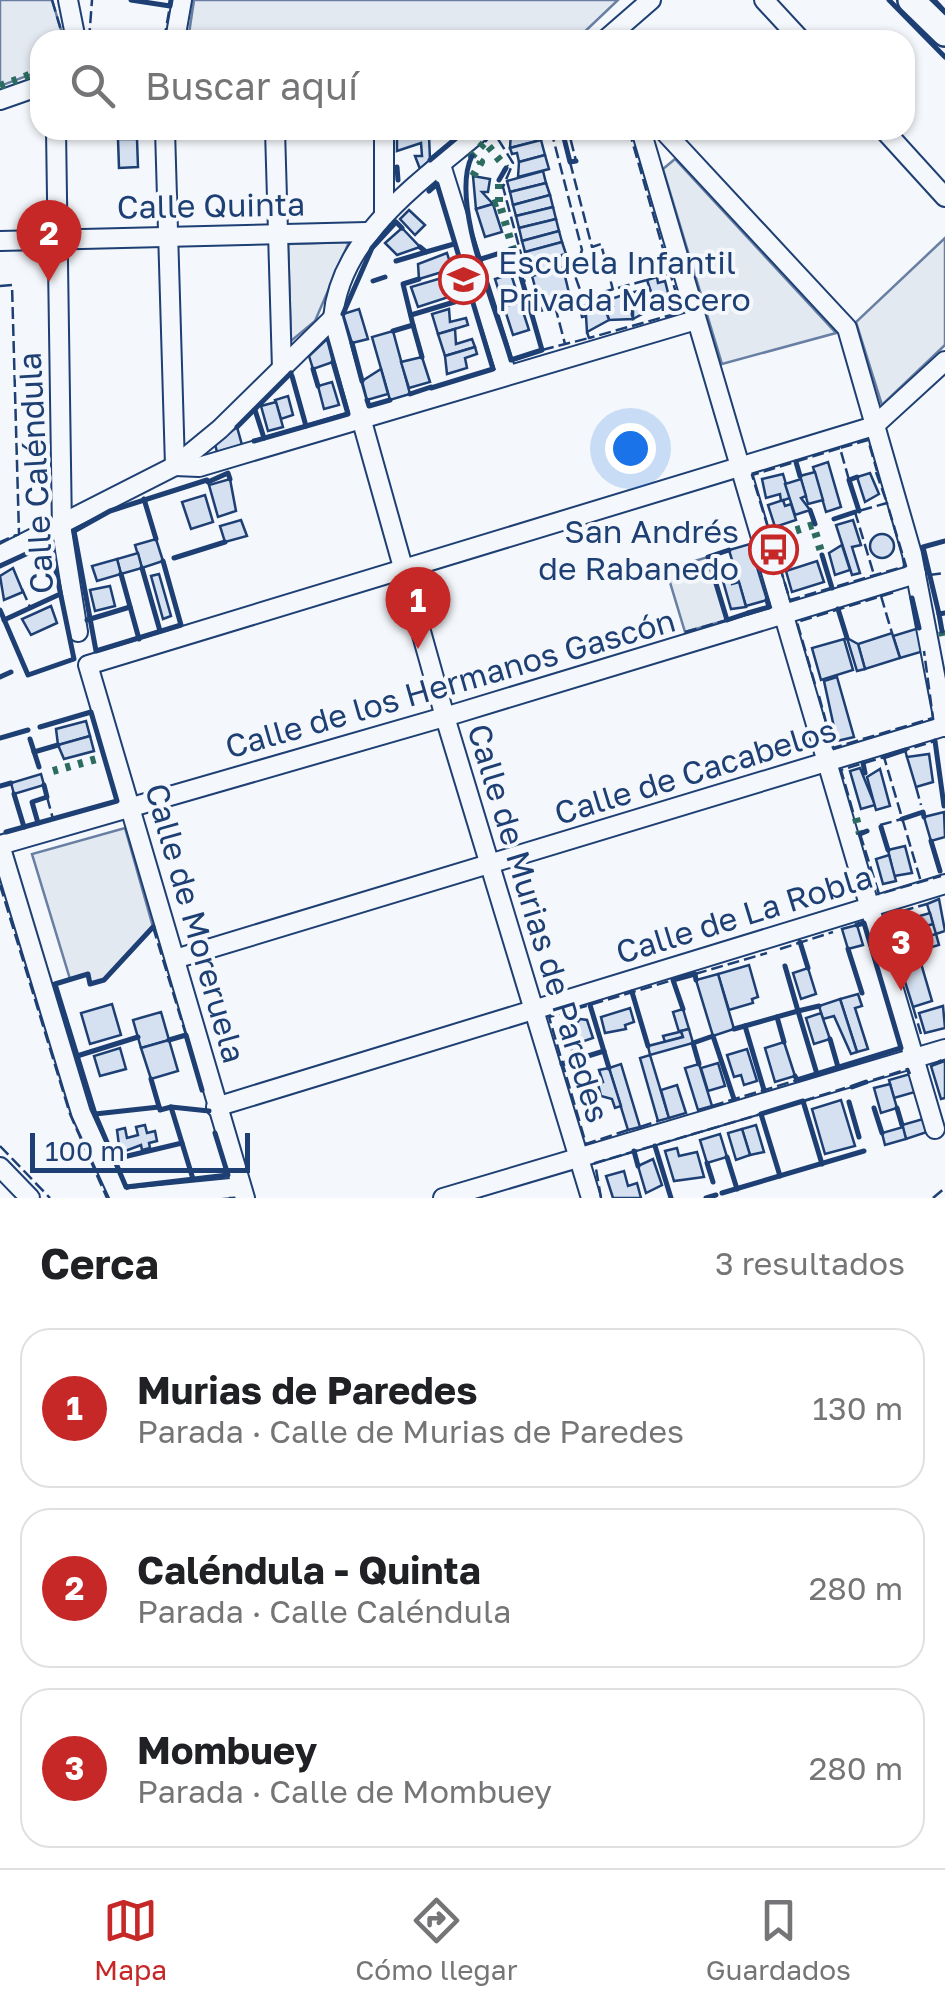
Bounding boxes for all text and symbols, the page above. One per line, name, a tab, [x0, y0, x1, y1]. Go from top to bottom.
search box	[30, 30, 915, 140]
icon: search	[65, 58, 120, 113]
text: Buscar aquí	[145, 63, 358, 108]
street label: Calle Quinta	[116, 184, 306, 226]
pin: 2	[17, 200, 82, 282]
place label: Escuela Infantil Privada Mascero	[498, 243, 751, 318]
school or university icon: Escuela Infantil Privada Mascero	[437, 254, 489, 306]
street label: Calle Caléndula	[10, 351, 60, 595]
your location	[605, 423, 656, 474]
place label: San Andrés de Rabanedo	[538, 512, 739, 587]
bus stop icon: San Andrés de Rabanedo	[748, 523, 800, 575]
pin: 1	[386, 566, 450, 649]
street label: Calle de los Hermanos Gascón	[221, 600, 679, 766]
street label: Calle de Cacabelos	[550, 710, 840, 832]
street label: Calle de Murias de Paredes	[460, 719, 618, 1127]
street label: Calle de Moreruela	[138, 779, 254, 1067]
street label: Calle de La Robla	[611, 857, 877, 971]
pin: 3	[868, 908, 934, 991]
scale bar	[30, 1128, 250, 1172]
text: 100 m	[45, 1134, 125, 1167]
text: Cerca	[40, 1238, 159, 1288]
text: 3 resultados	[715, 1244, 905, 1282]
text: Murias de Paredes	[137, 1367, 477, 1412]
text: 1	[66, 1389, 83, 1427]
text: 130 m	[813, 1389, 903, 1427]
text: Parada · Calle de Murias de Paredes	[137, 1412, 684, 1450]
text: Caléndula - Quinta	[137, 1547, 481, 1592]
text: 2	[65, 1569, 84, 1607]
text: 280 m	[809, 1569, 903, 1607]
text: Parada · Calle Caléndula	[137, 1592, 511, 1630]
text: Mombuey	[137, 1727, 317, 1772]
text: 3	[65, 1749, 84, 1787]
text: 280 m	[809, 1749, 903, 1787]
text: Parada · Calle de Mombuey	[137, 1772, 552, 1810]
tab: Mapa	[94, 1893, 167, 1986]
tab: Cómo llegar	[355, 1893, 518, 1986]
tab: Guardados	[706, 1893, 851, 1986]

